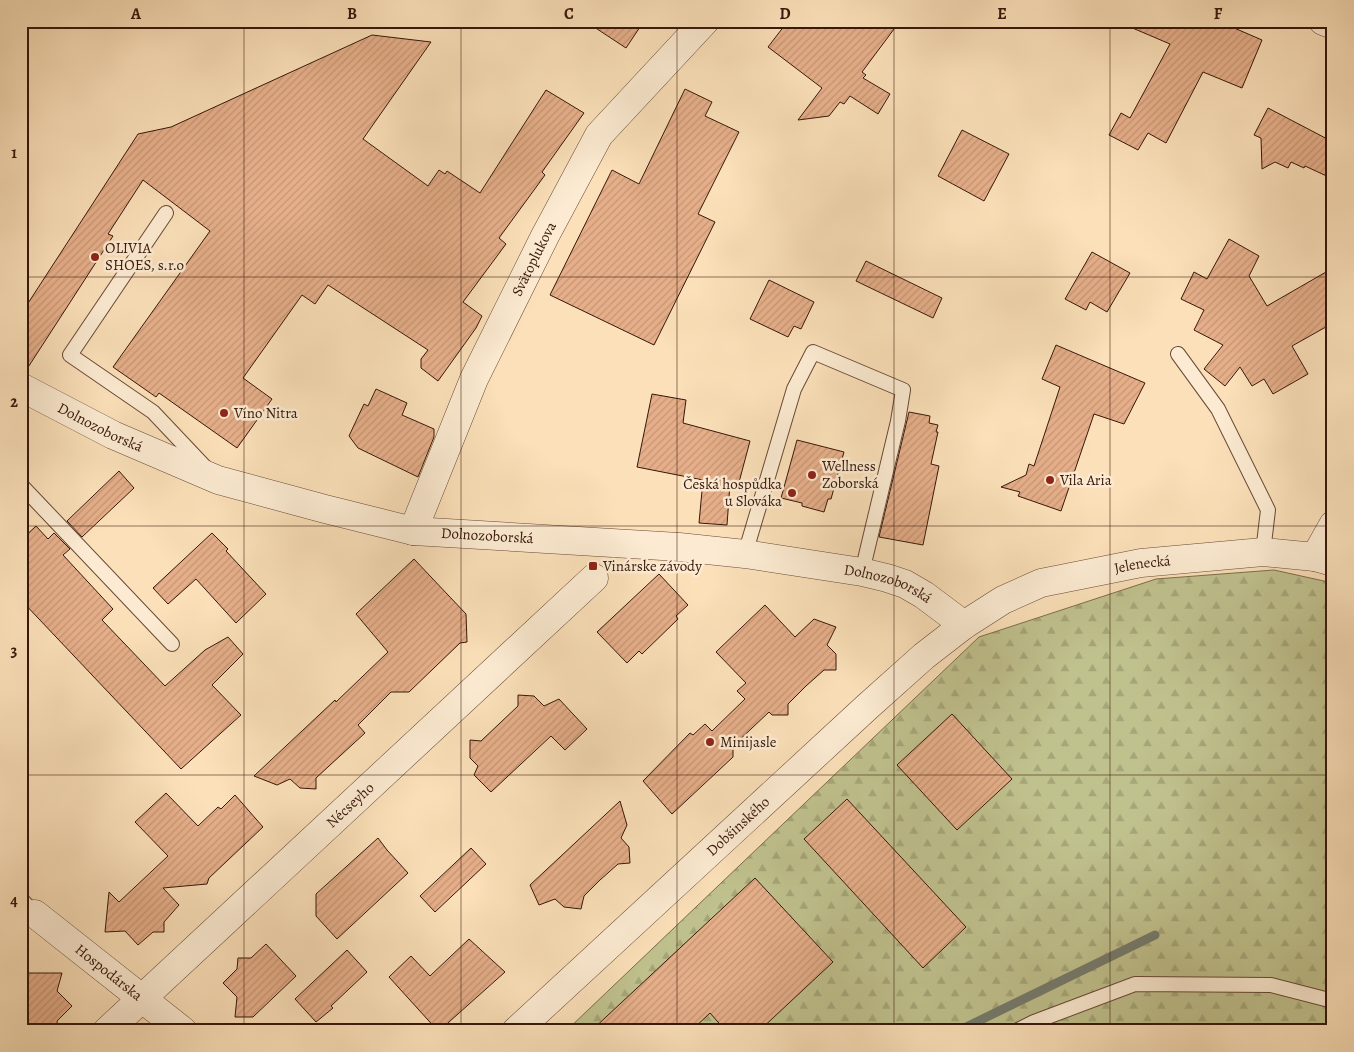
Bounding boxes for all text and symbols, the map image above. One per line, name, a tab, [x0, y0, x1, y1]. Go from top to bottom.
text: A	[130, 3, 142, 25]
text: B	[347, 3, 357, 25]
text: C	[564, 3, 574, 25]
text: D	[779, 3, 791, 25]
text: E	[997, 3, 1007, 25]
text: F	[1214, 3, 1223, 25]
text: 1	[11, 142, 17, 164]
street label: Svätoplukova	[507, 218, 561, 300]
place label: OLIVIA SHOES, s.r.o	[105, 238, 184, 275]
marker: OLIVIA SHOES, s.r.o	[89, 251, 101, 263]
text: 2	[10, 391, 18, 413]
street label: Dolnozoborská	[54, 398, 146, 457]
place label: Víno Nitra	[233, 403, 298, 423]
marker: Víno Nitra	[218, 407, 230, 419]
place label: Wellness Zoborská	[821, 456, 879, 493]
marker: Wellness Zoborská	[806, 469, 818, 481]
place label: Vila Aria	[1059, 470, 1112, 490]
place label: Česká hospůdka u Slováka	[683, 474, 782, 511]
marker: Vila Aria	[1044, 474, 1056, 486]
marker: Česká hospůdka u Slováka	[786, 487, 798, 499]
street label: Dolnozoborská	[440, 523, 534, 548]
street label: Jelenecká	[1112, 550, 1172, 578]
place label: Vinárske závody	[602, 556, 702, 576]
street label: Dolnozoborská	[842, 559, 936, 608]
marker: Vinárske závody	[587, 560, 599, 572]
text: 3	[11, 640, 18, 662]
place label: Minijasle	[720, 732, 777, 752]
marker: Minijasle	[704, 736, 716, 748]
street label: Nécseyho	[322, 778, 378, 832]
street label: Dobšinského	[702, 792, 774, 860]
text: 4	[10, 890, 18, 912]
street label: Hospodárska	[71, 939, 147, 1005]

